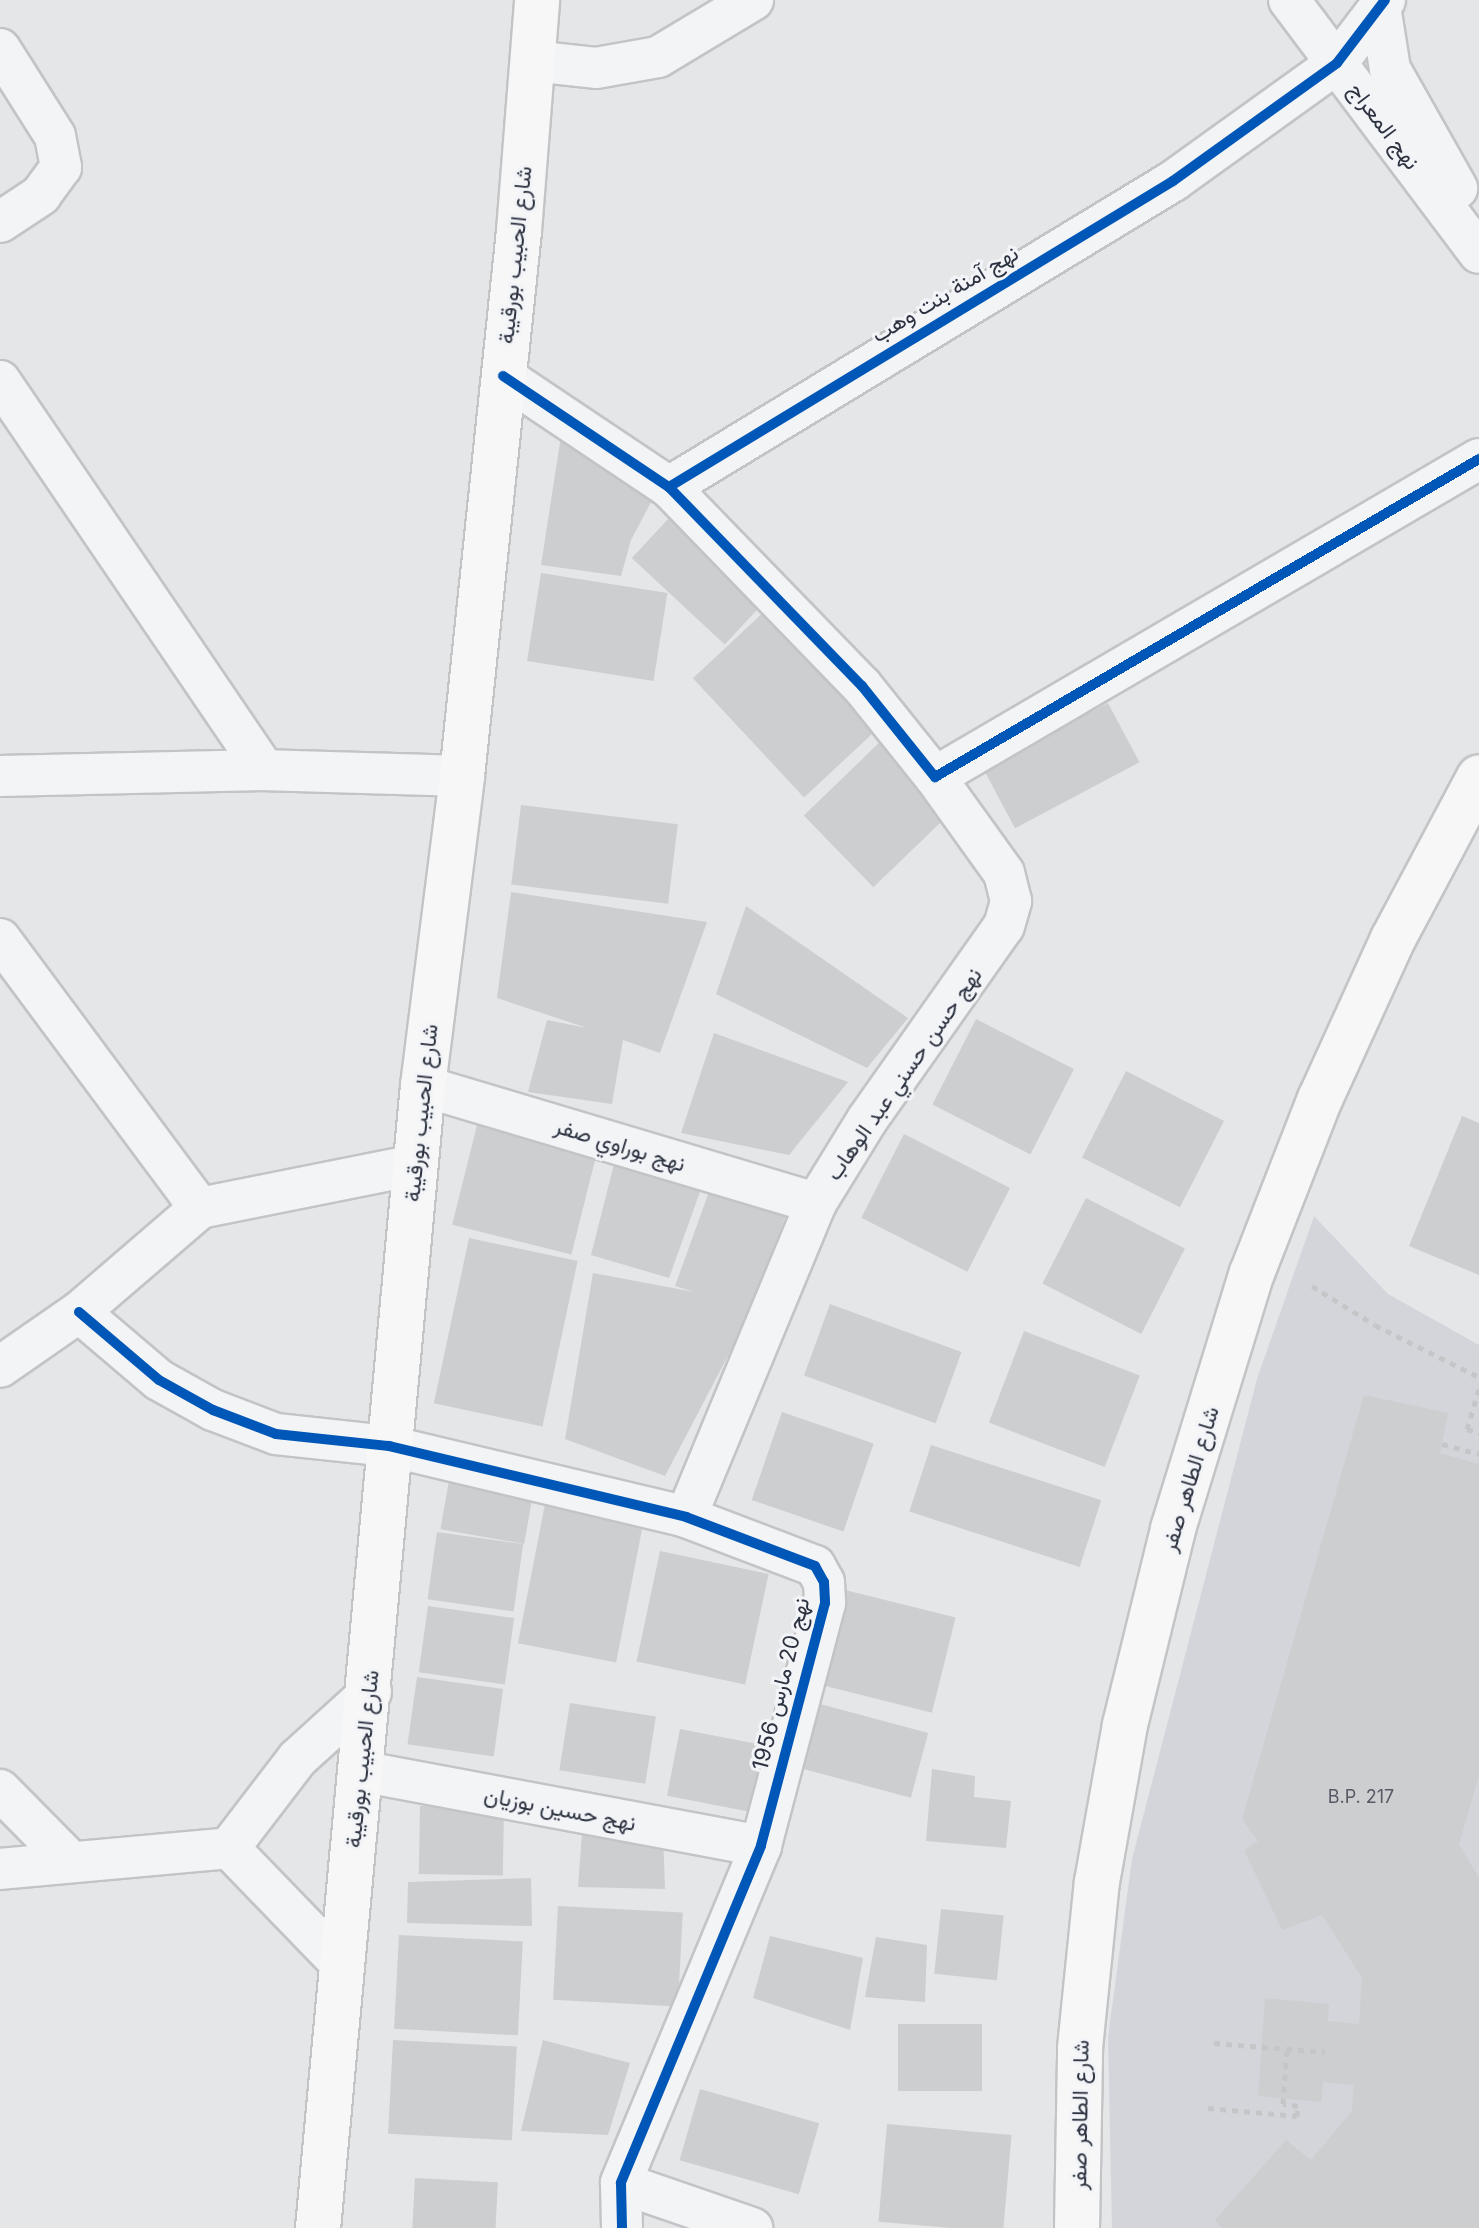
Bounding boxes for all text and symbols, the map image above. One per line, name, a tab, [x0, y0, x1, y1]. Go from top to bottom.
street label: نهج المعراج	[1343, 77, 1425, 175]
street label: شارع الحبيب بورقيبة	[493, 165, 537, 345]
street label: نهج آمنة بنت وهب	[867, 240, 1023, 348]
street label: نهج حسن حسني عبد الوهاب	[820, 963, 988, 1185]
street label: شارع الحبيب بورقيبة	[399, 1023, 443, 1203]
street label: نهج بوراوي صفر	[551, 1113, 689, 1177]
street label: شارع الطاهر صفر	[1155, 1403, 1225, 1555]
street label: نهج 20 مارس 1956	[747, 1595, 815, 1773]
street label: شارع الحبيب بورقيبة	[340, 1669, 384, 1849]
street label: نهج حسين بوزيان	[482, 1781, 638, 1837]
house number: B.P. 217	[1328, 1786, 1394, 1808]
street label: شارع الطاهر صفر	[1065, 2040, 1095, 2190]

